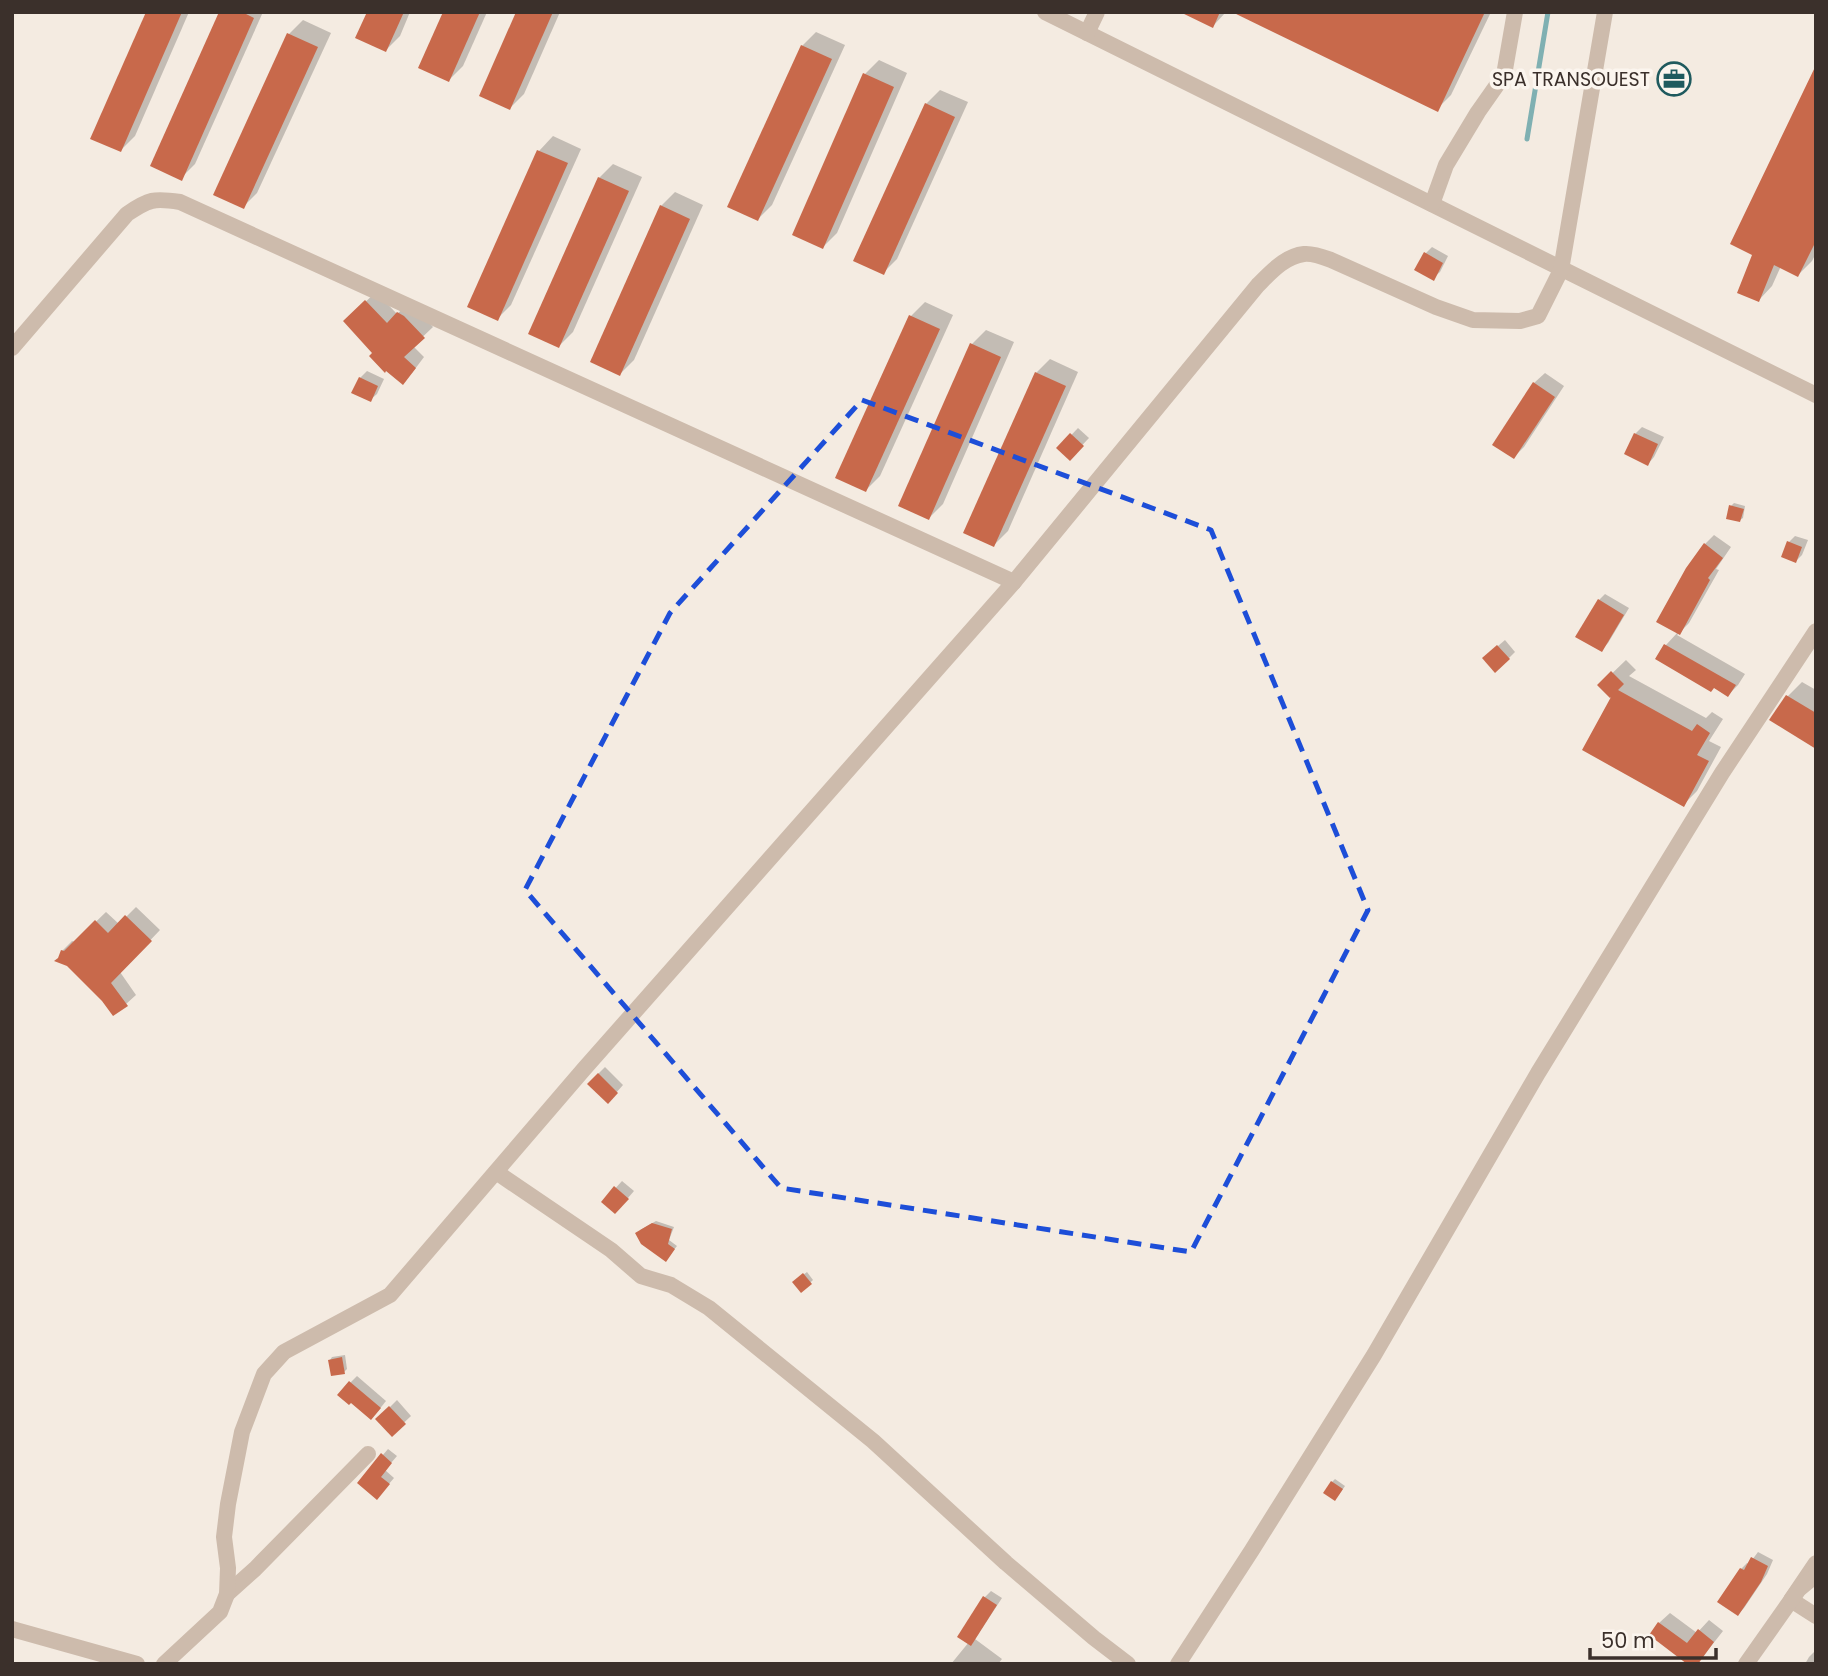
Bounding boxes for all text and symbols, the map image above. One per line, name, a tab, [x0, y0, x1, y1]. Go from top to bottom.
office icon: SPA TRANSOUEST	[1655, 60, 1693, 98]
place label: SPA TRANSOUEST	[1492, 66, 1650, 93]
scale bar	[1590, 1616, 1716, 1660]
text: 50 m	[1601, 1626, 1655, 1655]

